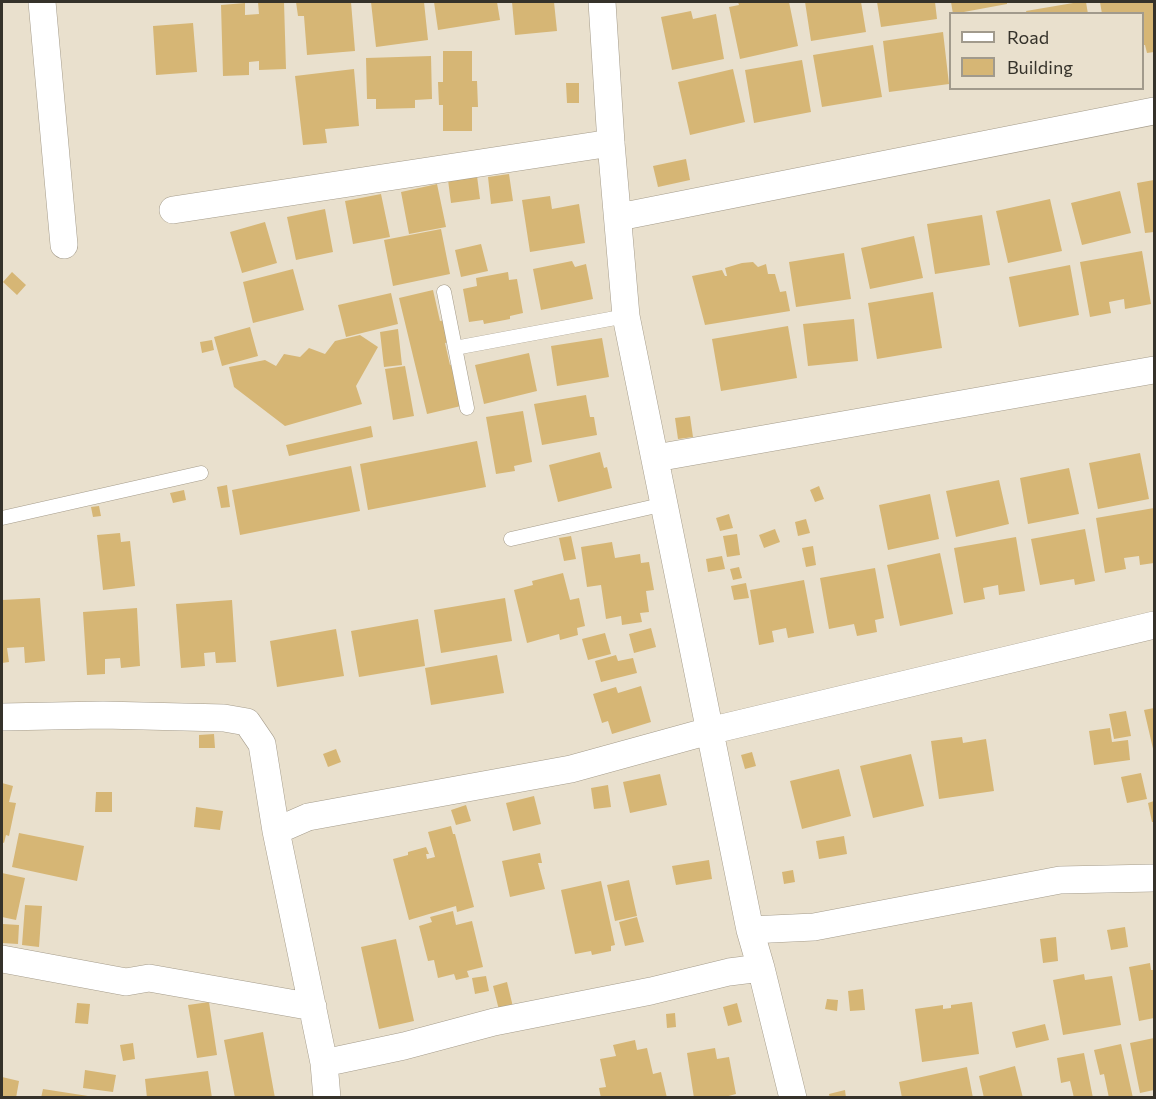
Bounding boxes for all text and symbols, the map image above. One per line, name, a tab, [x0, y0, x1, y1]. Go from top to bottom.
legend	[949, 12, 1144, 90]
text: Road	[1007, 26, 1049, 48]
text: Building	[1007, 56, 1073, 78]

